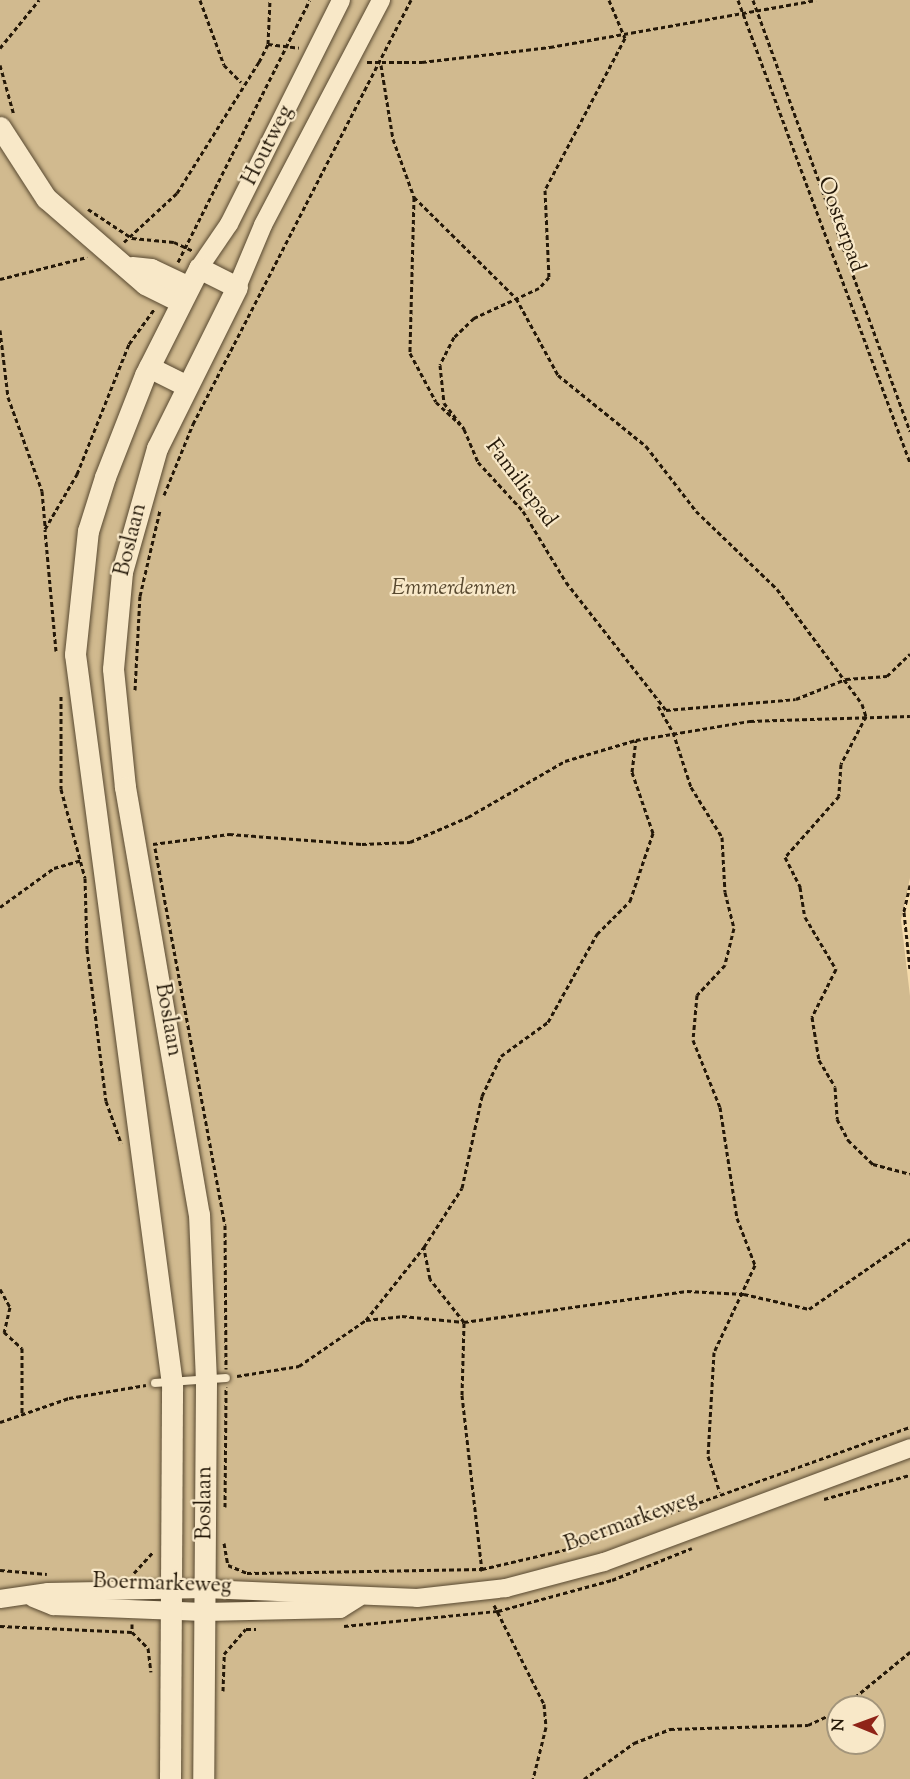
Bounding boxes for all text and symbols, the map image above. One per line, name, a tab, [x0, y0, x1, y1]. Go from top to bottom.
street label: Houtweg	[238, 101, 300, 191]
street label: Oosterpad	[811, 174, 869, 276]
street label: Familiepad	[478, 435, 562, 533]
street label: Boslaan	[110, 501, 154, 579]
park label: Emmerdennen	[391, 577, 517, 603]
street label: Boslaan	[148, 981, 186, 1059]
street label: Boslaan	[193, 1466, 219, 1540]
street label: Boermarkeweg	[561, 1487, 701, 1559]
street label: Boermarkeweg	[92, 1569, 232, 1601]
north arrow	[826, 1695, 886, 1755]
text: N	[828, 1718, 851, 1731]

